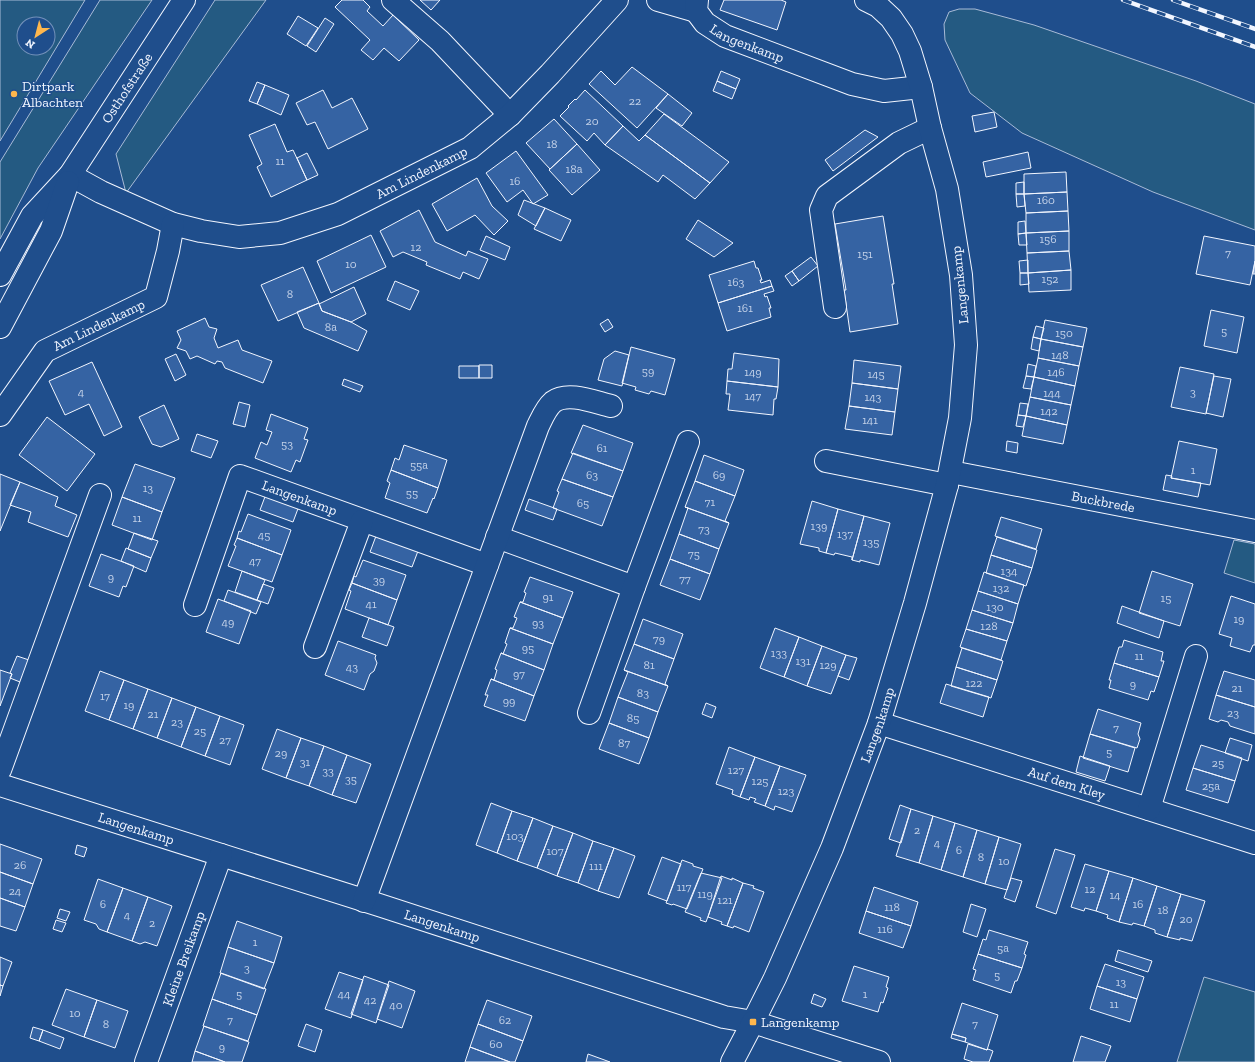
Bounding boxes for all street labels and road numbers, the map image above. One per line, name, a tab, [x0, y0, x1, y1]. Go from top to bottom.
street label: Langenkamp	[707, 20, 787, 66]
street label: Osthofstraße	[98, 49, 156, 126]
street label: Am Lindenkamp	[373, 142, 470, 202]
street label: Langenkamp	[947, 245, 973, 325]
street label: Am Lindenkamp	[50, 295, 148, 354]
street label: Langenkamp	[260, 476, 340, 519]
street label: Buckbrede	[1070, 487, 1137, 516]
street label: Langenkamp	[856, 685, 898, 765]
street label: Auf dem Kley	[1026, 763, 1108, 803]
street label: Langenkamp	[96, 808, 177, 848]
street label: Langenkamp	[402, 905, 482, 946]
street label: Kleine Breikamp	[158, 908, 209, 1008]

